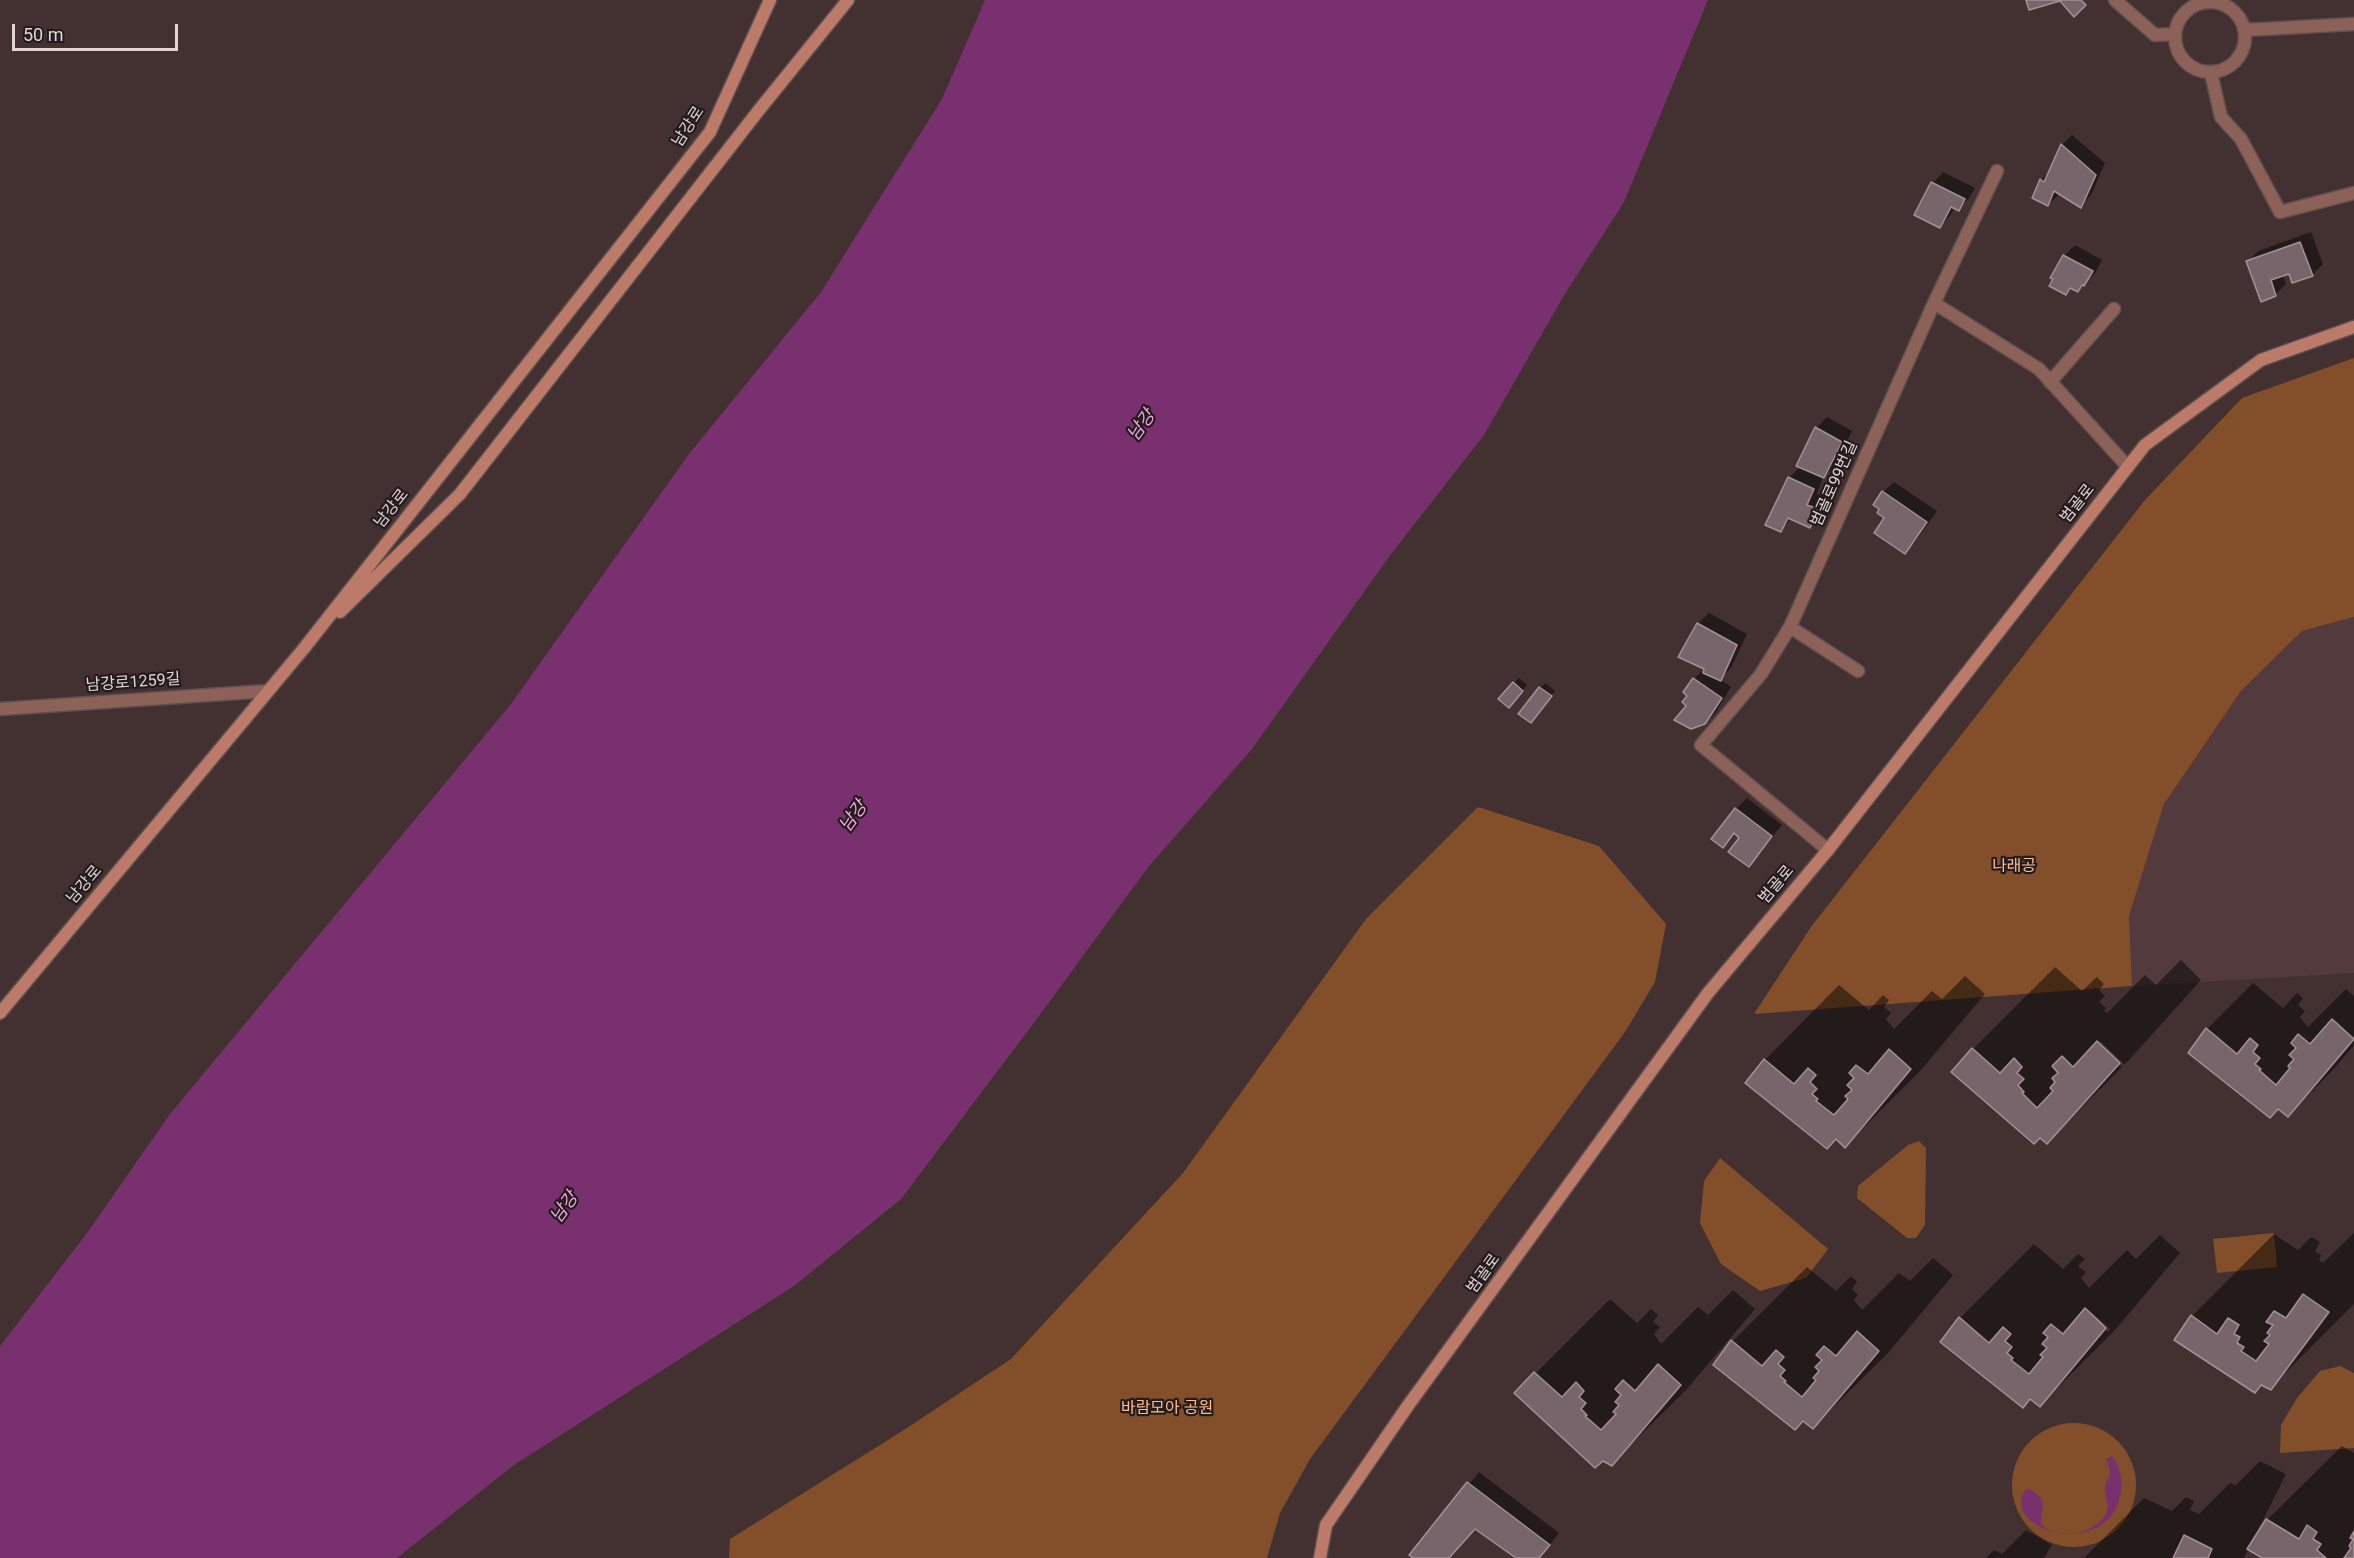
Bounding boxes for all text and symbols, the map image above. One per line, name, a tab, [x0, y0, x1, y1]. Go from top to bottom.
scale bar	[15, 12, 182, 50]
text: 50 m	[23, 24, 63, 45]
street label: 남강로	[669, 103, 709, 151]
water label: 남강	[1124, 406, 1160, 446]
street label: 범골로99번길	[1808, 438, 1862, 530]
street label: 범골로	[2057, 481, 2099, 527]
street label: 남강로	[371, 486, 413, 532]
street label: 남강로1259길	[85, 670, 181, 696]
water label: 남강	[836, 797, 872, 837]
park label: 나래공	[1992, 857, 2036, 877]
street label: 남강로	[63, 862, 107, 908]
street label: 범골로	[1755, 862, 1799, 908]
water label: 남강	[547, 1188, 583, 1228]
street label: 범골로	[1463, 1250, 1505, 1298]
park label: 바람모아 공원	[1121, 1399, 1213, 1419]

